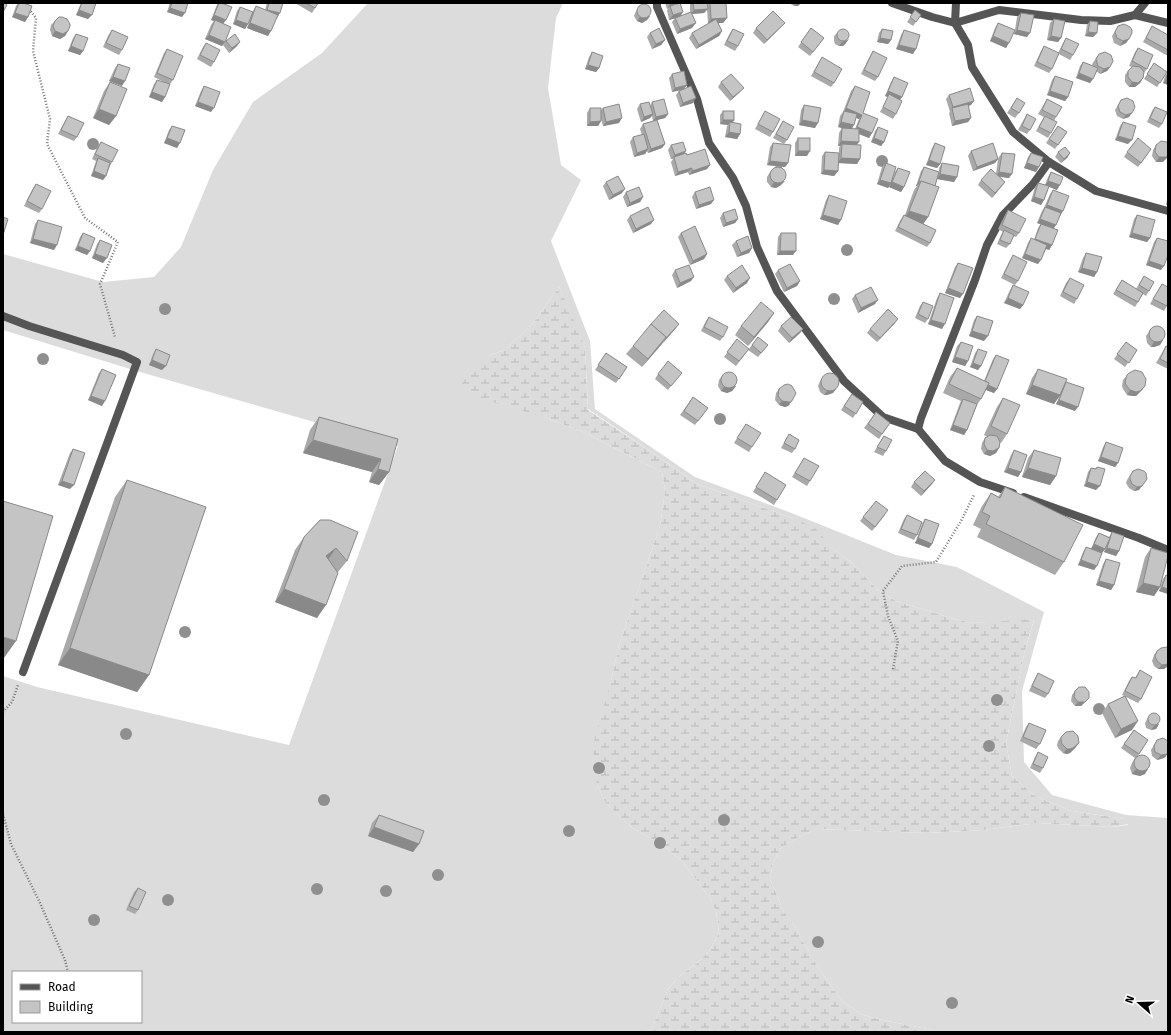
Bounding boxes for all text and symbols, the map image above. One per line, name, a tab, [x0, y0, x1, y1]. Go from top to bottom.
legend	[12, 971, 142, 1023]
text: Road	[48, 980, 76, 994]
north arrow	[1119, 983, 1159, 1023]
text: N	[1123, 994, 1137, 1005]
text: Building	[48, 1000, 94, 1014]

